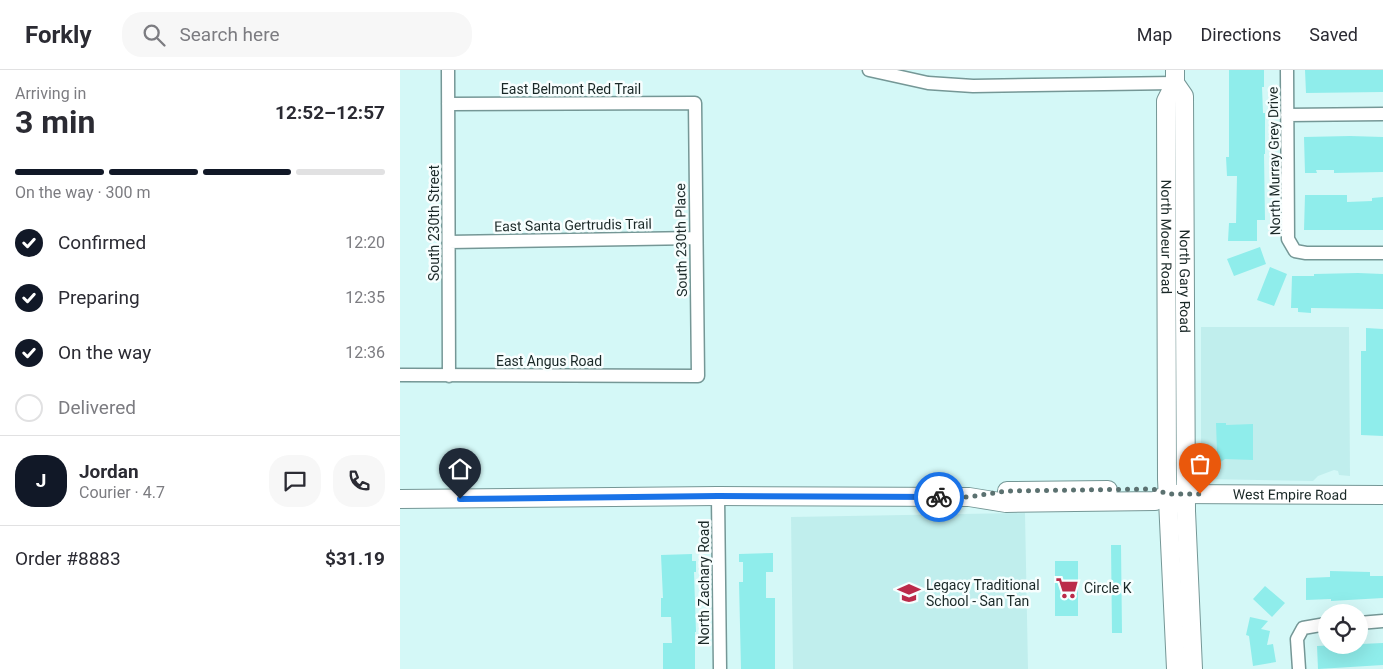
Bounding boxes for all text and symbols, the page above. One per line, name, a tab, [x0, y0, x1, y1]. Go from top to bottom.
search box	[122, 12, 472, 57]
text: Forkly	[25, 21, 92, 49]
icon: search	[140, 21, 168, 49]
text: Search here	[180, 23, 279, 46]
text: Map	[1137, 24, 1172, 45]
text: Directions	[1200, 24, 1281, 45]
text: Saved	[1309, 24, 1358, 45]
street label: East Belmont Red Trail	[501, 81, 641, 97]
text: Arriving in	[15, 84, 86, 103]
street label: North Murray Grey Drive	[1265, 87, 1283, 235]
text: 12:52–12:57	[275, 101, 385, 124]
text: 3 min	[15, 103, 95, 141]
street label: South 230th Street	[426, 165, 442, 281]
street label: North Moeur Road	[1158, 180, 1175, 294]
text: On the way · 300 m	[15, 183, 151, 202]
street label: South 230th Place	[672, 183, 690, 297]
street label: East Santa Gertrudis Trail	[494, 216, 652, 234]
icon: check	[15, 229, 43, 257]
street label: North Gary Road	[1177, 230, 1193, 333]
text: Confirmed	[58, 231, 146, 254]
text: 12:20	[345, 233, 385, 252]
icon: check	[15, 284, 43, 312]
text: Preparing	[58, 286, 140, 309]
text: 12:35	[345, 288, 385, 307]
icon: check	[15, 339, 43, 367]
text: On the way	[58, 341, 151, 364]
text: 12:36	[345, 343, 385, 362]
street label: East Angus Road	[496, 353, 602, 369]
text: Delivered	[58, 396, 136, 419]
pin	[1179, 443, 1221, 494]
pin	[439, 448, 481, 499]
icon: bag	[1186, 450, 1214, 478]
button: chat	[269, 455, 321, 507]
button: phone	[333, 455, 385, 507]
icon: home	[446, 455, 474, 483]
text: Jordan	[79, 460, 139, 483]
text: J	[36, 469, 46, 492]
courier	[914, 472, 964, 522]
text: Courier · 4.7	[79, 483, 165, 502]
icon: bike	[925, 483, 953, 511]
street label: West Empire Road	[1233, 486, 1347, 503]
street label: North Zachary Road	[696, 521, 712, 645]
text: Order #8883	[15, 547, 121, 570]
text: $31.19	[325, 547, 385, 570]
supermarket icon: Circle K	[1054, 575, 1080, 601]
place label: Legacy Traditional School - San Tan	[926, 577, 1040, 609]
school or university icon: Legacy Traditional School - San Tan	[896, 580, 922, 606]
place label: Circle K	[1084, 580, 1132, 596]
map controls	[1318, 604, 1368, 654]
button: locate	[1318, 604, 1368, 654]

